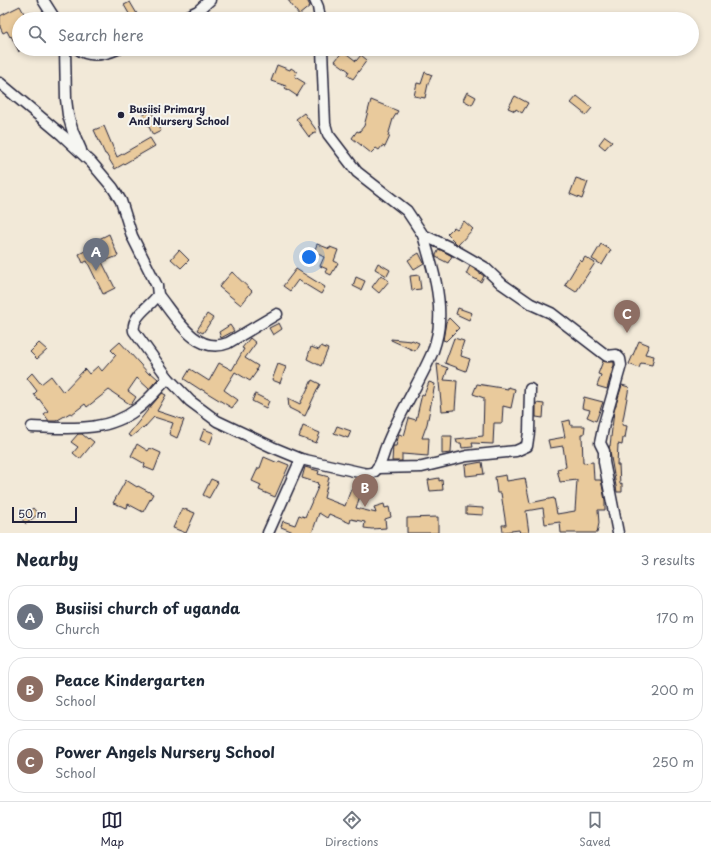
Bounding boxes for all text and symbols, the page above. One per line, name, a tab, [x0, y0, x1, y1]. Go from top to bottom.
search box	[12, 12, 699, 56]
icon: search	[26, 23, 48, 45]
text: Search here	[58, 23, 144, 46]
place label: Busiisi Primary And Nursery School	[129, 101, 229, 128]
marker: Busiisi Primary And Nursery School	[116, 110, 126, 120]
pin: A	[83, 238, 109, 271]
your location	[299, 247, 319, 267]
pin: C	[614, 300, 640, 333]
pin: B	[352, 474, 378, 507]
scale bar	[12, 505, 77, 524]
text: 50 m	[18, 505, 47, 522]
text: Nearby	[16, 546, 78, 572]
text: 3 results	[641, 550, 695, 569]
text: Busiisi church of uganda	[55, 596, 240, 619]
text: A	[25, 608, 35, 627]
text: 170 m	[656, 608, 694, 627]
text: Church	[55, 619, 100, 638]
text: Peace Kindergarten	[55, 668, 205, 691]
text: B	[26, 680, 34, 699]
text: 200 m	[651, 680, 694, 699]
text: School	[55, 691, 96, 710]
text: Power Angels Nursery School	[55, 740, 275, 763]
text: C	[25, 752, 35, 771]
text: 250 m	[652, 752, 694, 771]
text: School	[55, 763, 96, 782]
tab: Map	[100, 809, 124, 850]
tab: Directions	[325, 809, 378, 850]
tab: Saved	[579, 809, 611, 850]

